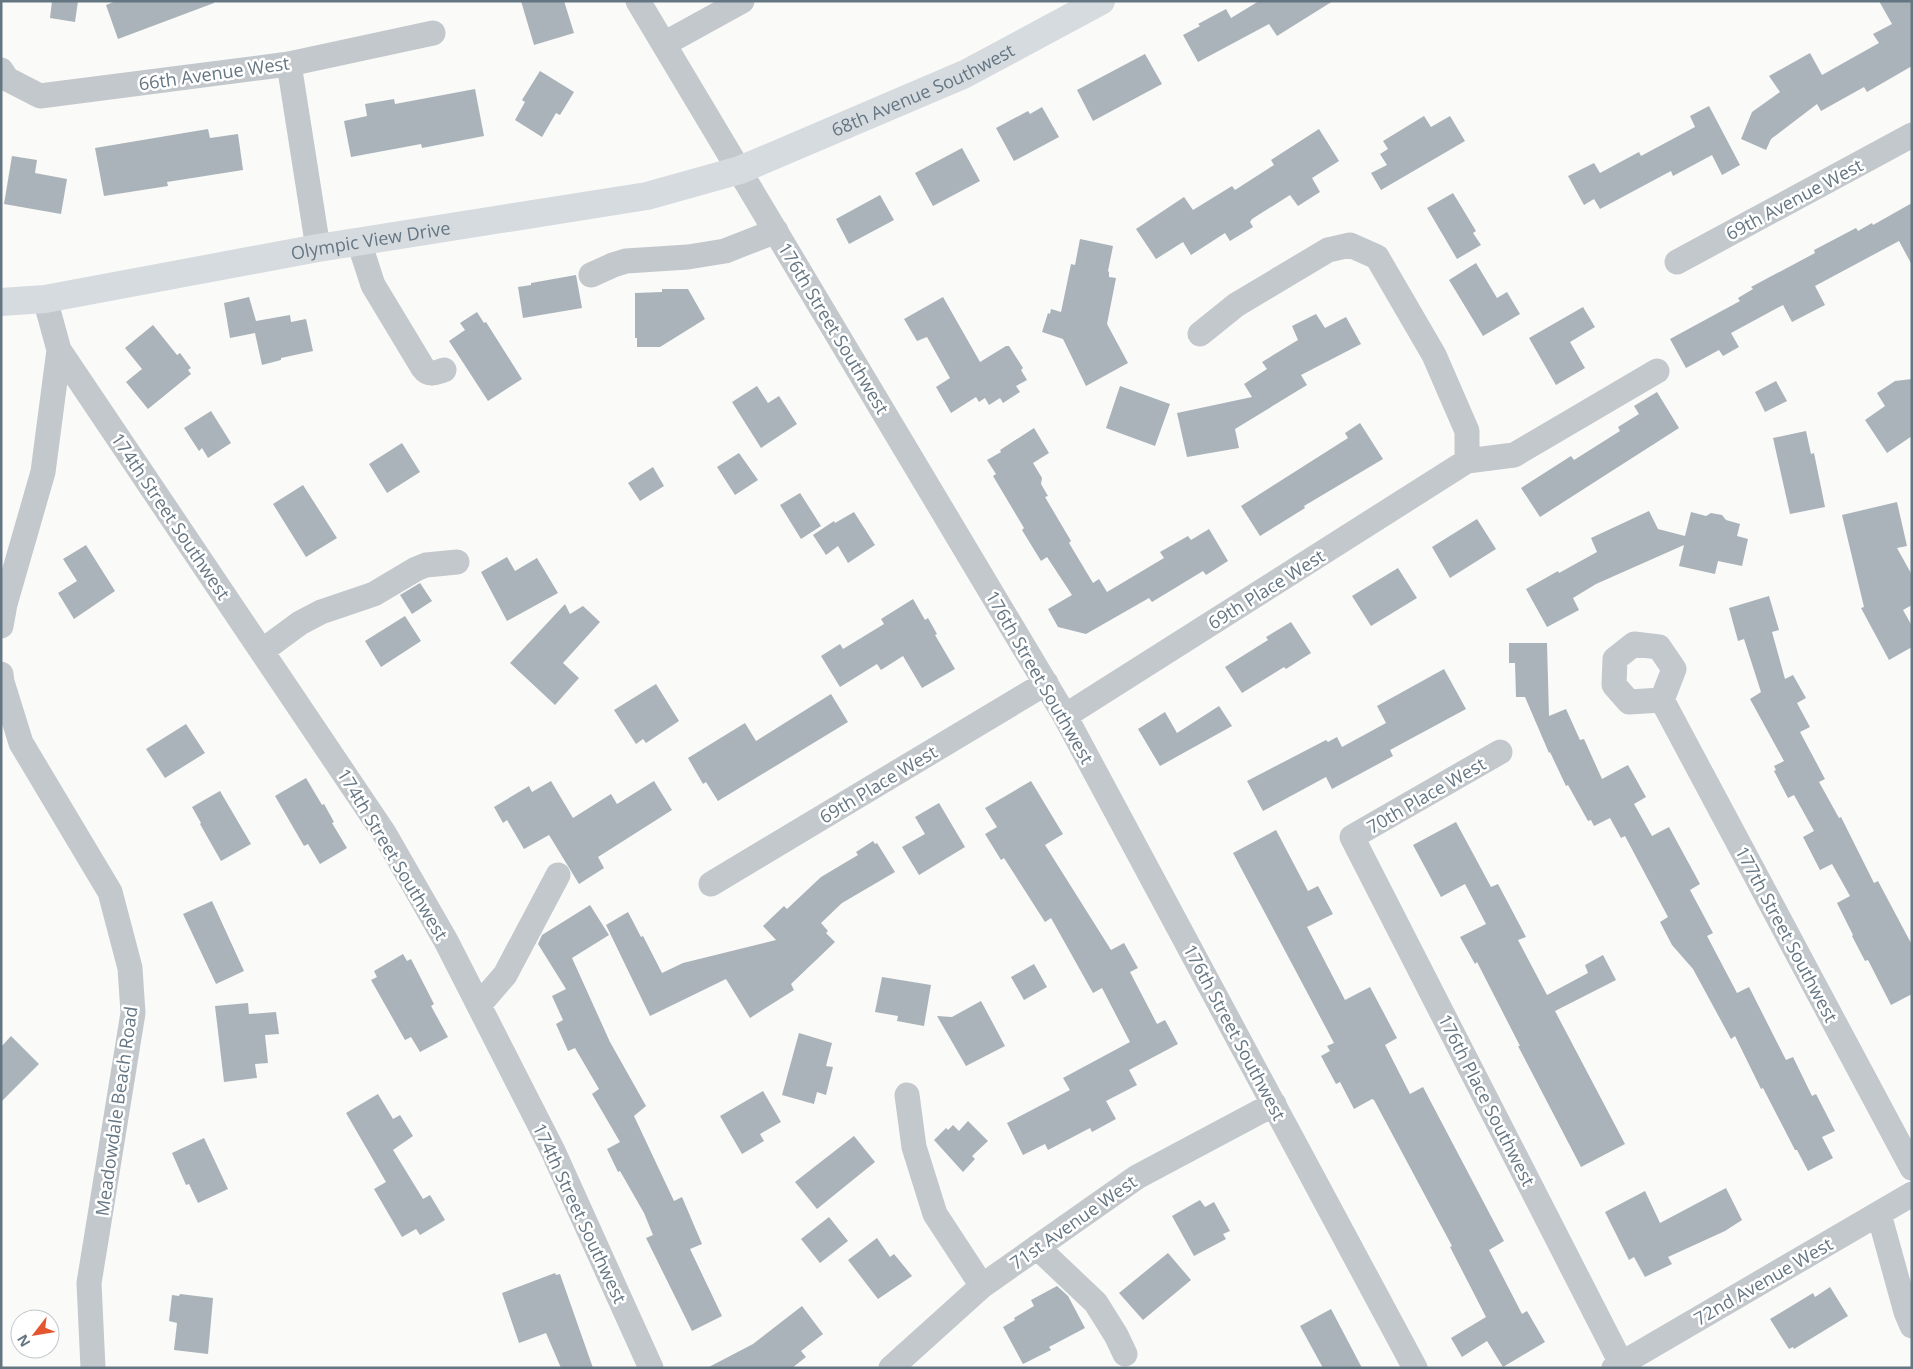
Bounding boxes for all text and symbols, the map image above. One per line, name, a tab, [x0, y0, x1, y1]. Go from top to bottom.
street label: 68th Avenue Southwest	[828, 38, 1018, 142]
street label: 66th Avenue West	[137, 51, 291, 95]
street label: 69th Avenue West	[1721, 153, 1867, 245]
street label: Olympic View Drive	[289, 215, 452, 265]
street label: 176th Street Southwest	[773, 238, 895, 418]
street label: 174th Street Southwest	[106, 428, 236, 604]
street label: 69th Place West	[1203, 544, 1329, 634]
street label: 176th Street Southwest	[981, 586, 1099, 768]
street label: 69th Place West	[815, 739, 941, 829]
street label: 70th Place West	[1362, 751, 1490, 839]
street label: 174th Street Southwest	[332, 764, 454, 944]
street label: 177th Street Southwest	[1730, 842, 1844, 1026]
street label: 176th Street Southwest	[1178, 940, 1292, 1124]
street label: Meadowdale Beach Road	[89, 1005, 143, 1217]
street label: 176th Place Southwest	[1433, 1010, 1541, 1190]
street label: 174th Street Southwest	[528, 1119, 632, 1307]
street label: 71st Avenue West	[1005, 1169, 1141, 1275]
street label: 72nd Avenue West	[1689, 1232, 1837, 1330]
north arrow	[10, 1309, 60, 1359]
text: N	[12, 1331, 35, 1351]

